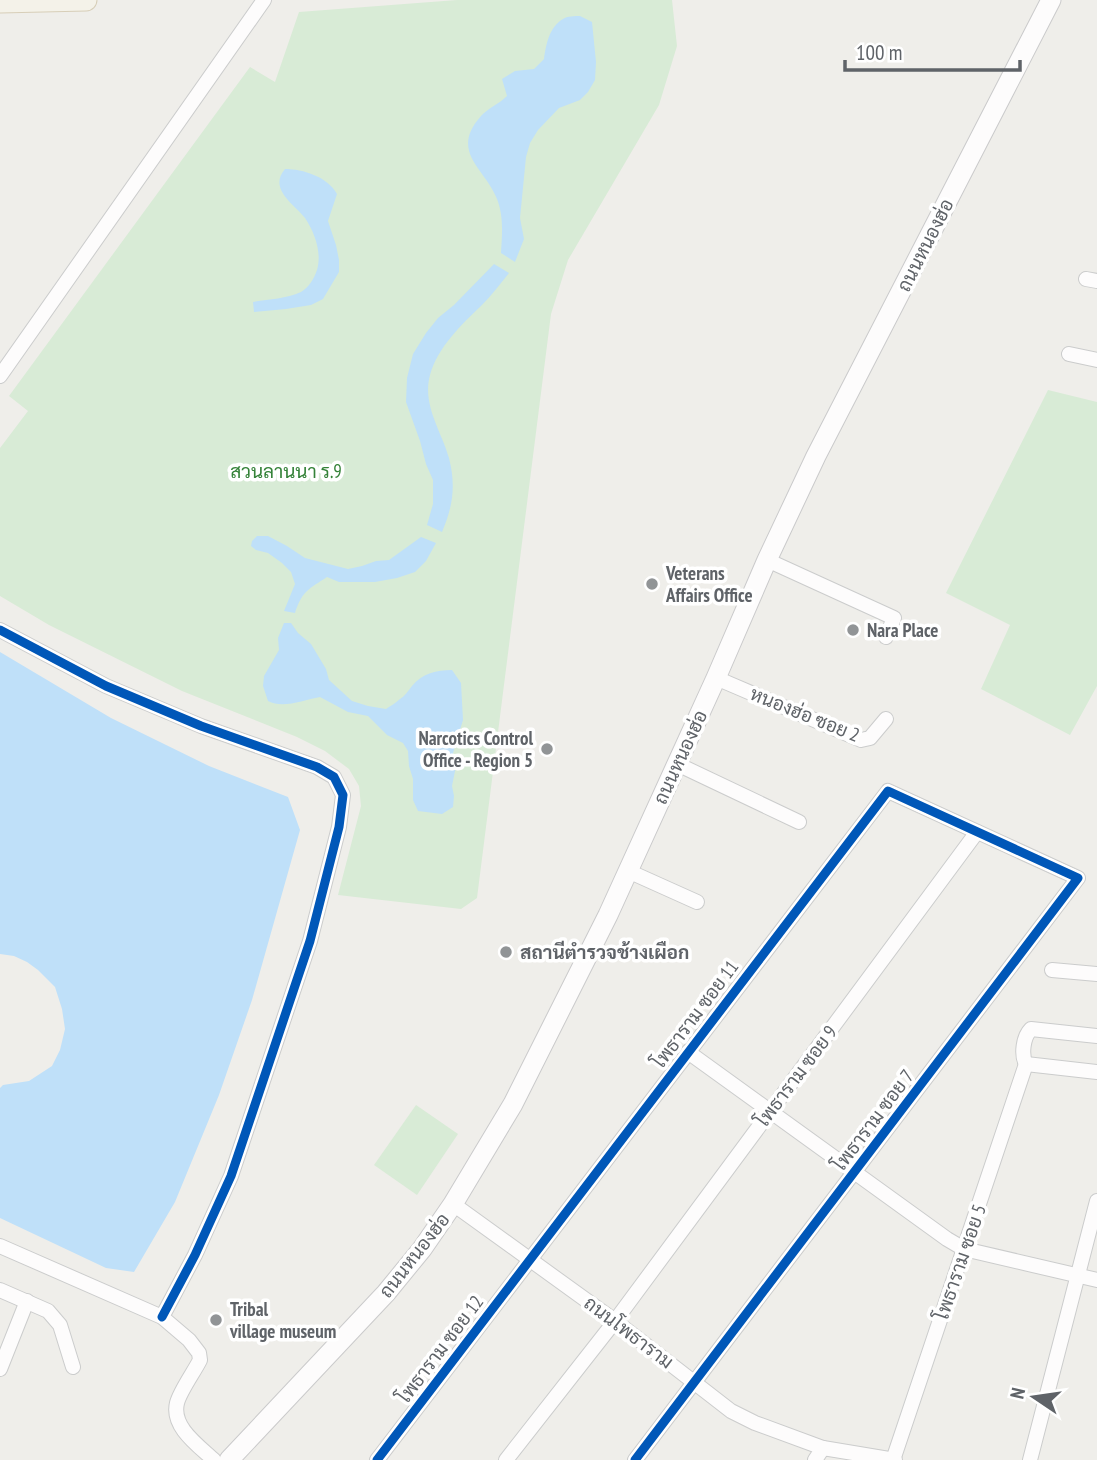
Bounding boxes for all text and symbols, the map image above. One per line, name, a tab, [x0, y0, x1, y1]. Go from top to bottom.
scale bar	[845, 28, 1020, 72]
text: 100 m	[856, 39, 902, 66]
street label: ถนนหนองฮ่อ	[891, 195, 959, 295]
park label: สวนลานนา ร.9	[230, 459, 342, 483]
place label: Veterans Affairs Office	[665, 561, 753, 607]
marker: Veterans Affairs Office	[644, 576, 660, 592]
place label: Nara Place	[867, 618, 938, 642]
marker: Nara Place	[845, 622, 861, 638]
street label: หนองฮ่อ ซอย 2	[747, 681, 863, 747]
street label: ถนนหนองฮ่อ	[648, 706, 712, 808]
place label: Narcotics Control Office - Region 5	[418, 726, 533, 772]
marker: Narcotics Control Office - Region 5	[539, 741, 555, 757]
place label: สถานีตำรวจช้างเผือก	[520, 940, 689, 964]
marker: สถานีตำรวจช้างเผือก	[498, 944, 514, 960]
street label: โพธาราม ซอย 11	[646, 955, 744, 1074]
street label: โพธาราม ซอย 9	[749, 1021, 842, 1132]
street label: โพธาราม ซอย 7	[826, 1065, 919, 1176]
street label: โพธาราม ซอย 5	[929, 1201, 991, 1324]
street label: ถนนหนองฮ่อ	[373, 1208, 455, 1302]
street label: โพธาราม ซอย 12	[391, 1290, 489, 1409]
street label: ถนนโพธาราม	[580, 1291, 678, 1373]
place label: Tribal village museum	[229, 1297, 336, 1343]
marker: Tribal village museum	[208, 1312, 224, 1328]
north arrow	[999, 1362, 1069, 1432]
text: N	[1005, 1385, 1030, 1401]

